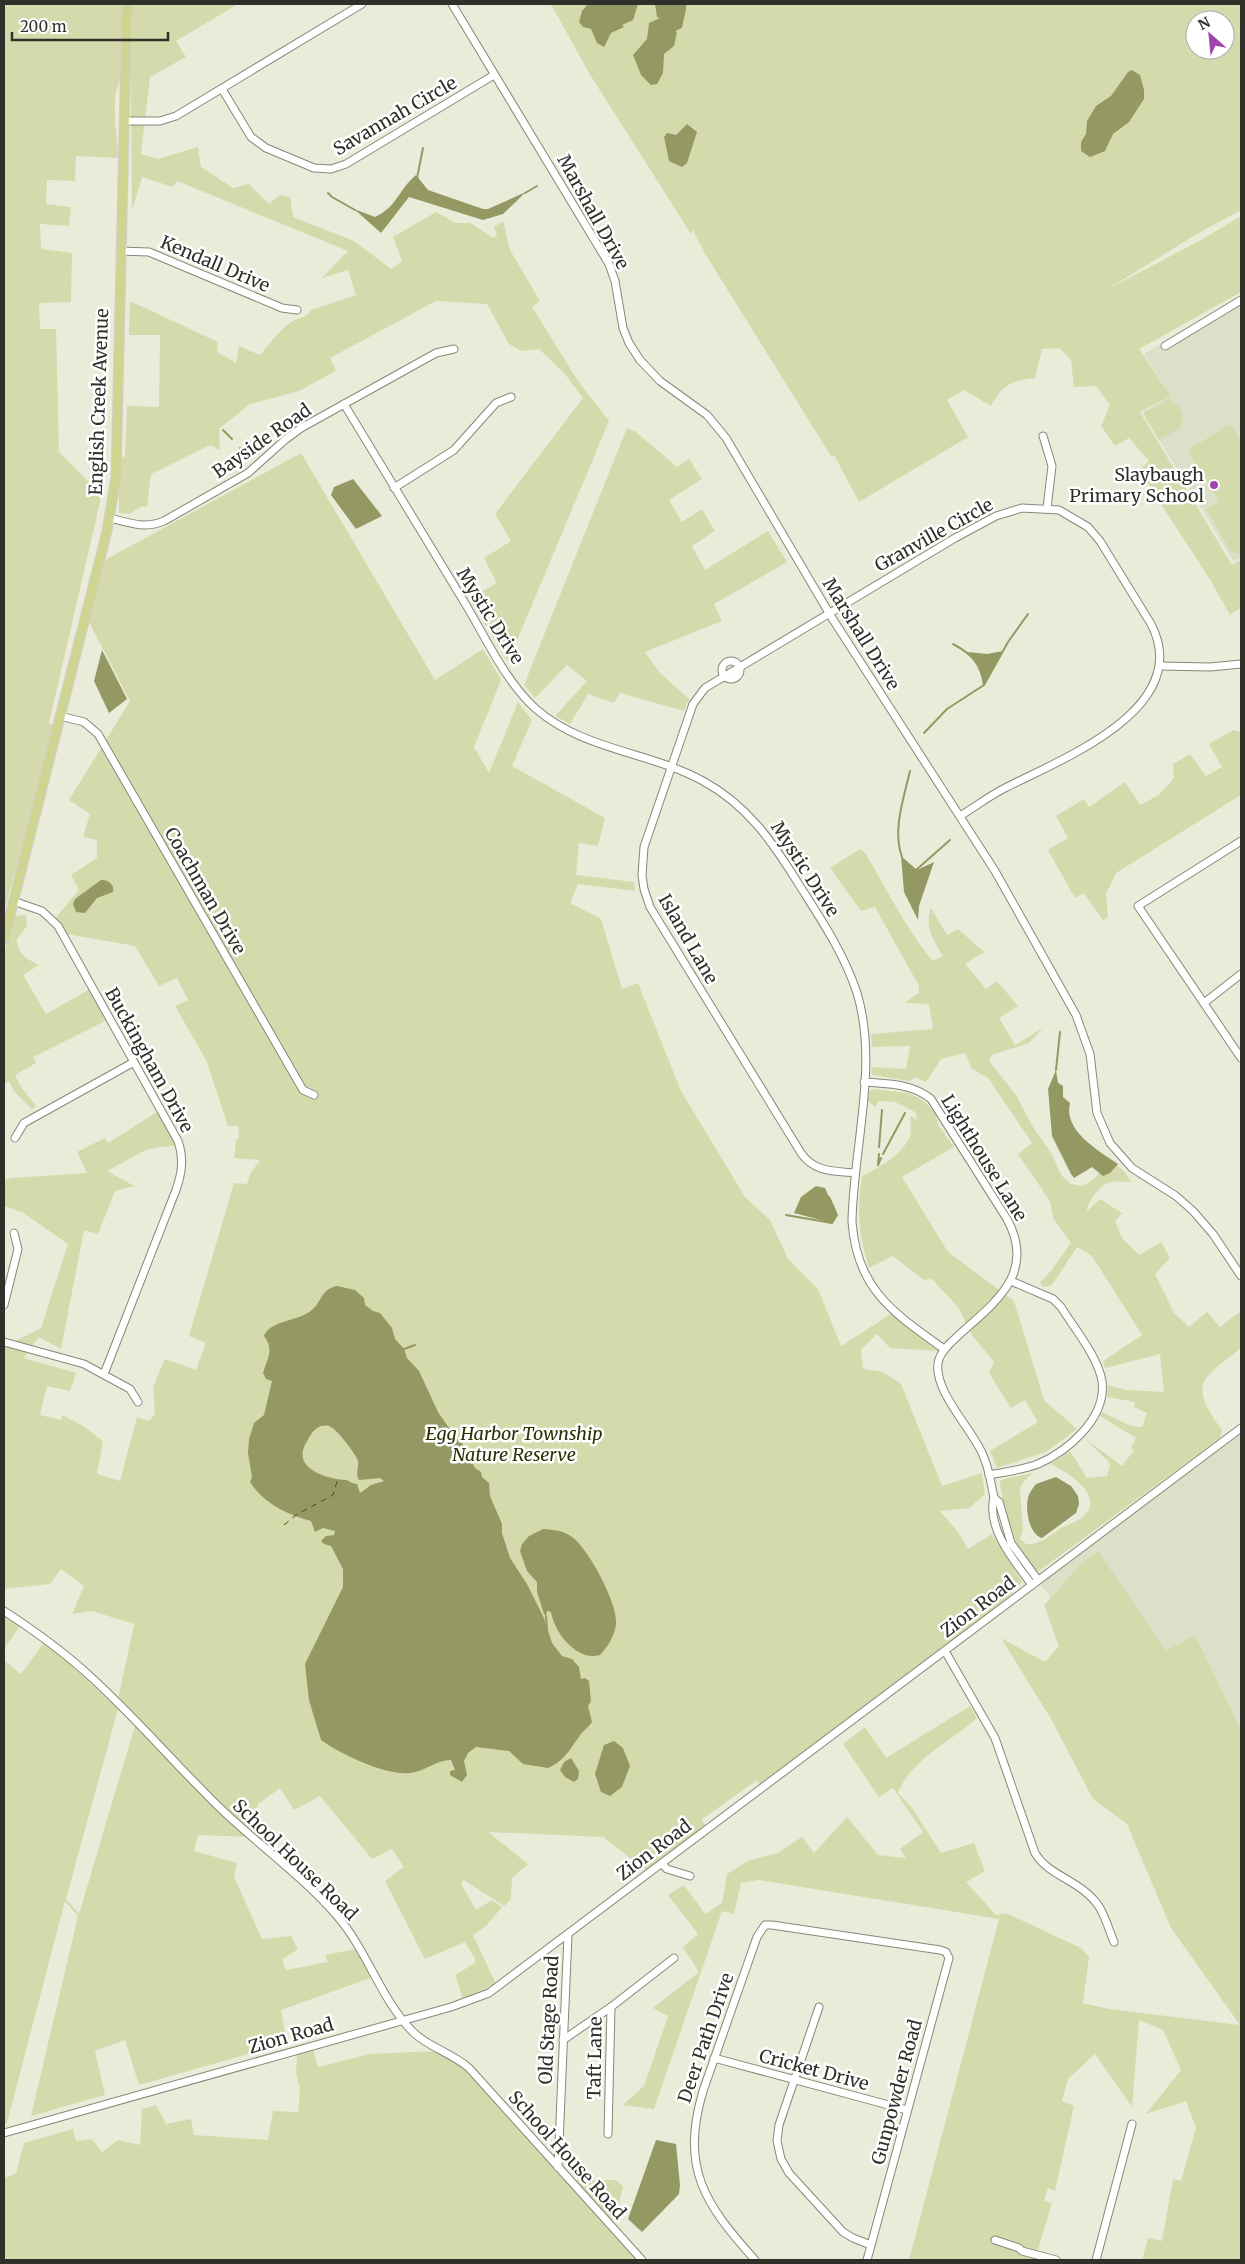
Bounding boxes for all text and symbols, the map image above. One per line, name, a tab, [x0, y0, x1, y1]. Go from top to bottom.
scale bar	[12, 10, 169, 42]
north arrow	[1185, 10, 1235, 60]
text: N	[1195, 13, 1213, 34]
text: 200 m	[20, 17, 67, 36]
street label: Savannah Circle	[329, 71, 461, 160]
street label: Marshall Drive	[552, 150, 634, 273]
street label: Kendall Drive	[157, 230, 273, 297]
street label: English Creek Avenue	[84, 308, 113, 496]
street label: Bayside Road	[208, 398, 316, 483]
place label: Slaybaugh Primary School	[1069, 463, 1204, 507]
marker: Slaybaugh Primary School	[1208, 479, 1220, 491]
street label: Granville Circle	[871, 493, 997, 577]
street label: Mystic Drive	[452, 563, 529, 668]
street label: Marshall Drive	[818, 573, 905, 694]
street label: Mystic Drive	[766, 817, 845, 921]
street label: Coachman Drive	[160, 823, 251, 958]
street label: Island Lane	[653, 890, 723, 988]
street label: Buckingham Drive	[100, 983, 199, 1136]
street label: Lighthouse Lane	[936, 1090, 1033, 1225]
park label: Egg Harbor Township Nature Reserve	[425, 1422, 603, 1466]
street label: Zion Road	[936, 1571, 1020, 1642]
street label: School House Road	[228, 1794, 363, 1925]
street label: Zion Road	[612, 1814, 696, 1885]
street label: Old Stage Road	[534, 1955, 563, 2085]
street label: Deer Path Drive	[673, 1970, 739, 2106]
street label: Zion Road	[246, 2012, 336, 2059]
street label: Taft Lane	[582, 2016, 607, 2100]
street label: Gunpowder Road	[866, 2017, 927, 2167]
street label: Cricket Drive	[757, 2044, 872, 2095]
street label: School House Road	[504, 2086, 631, 2224]

